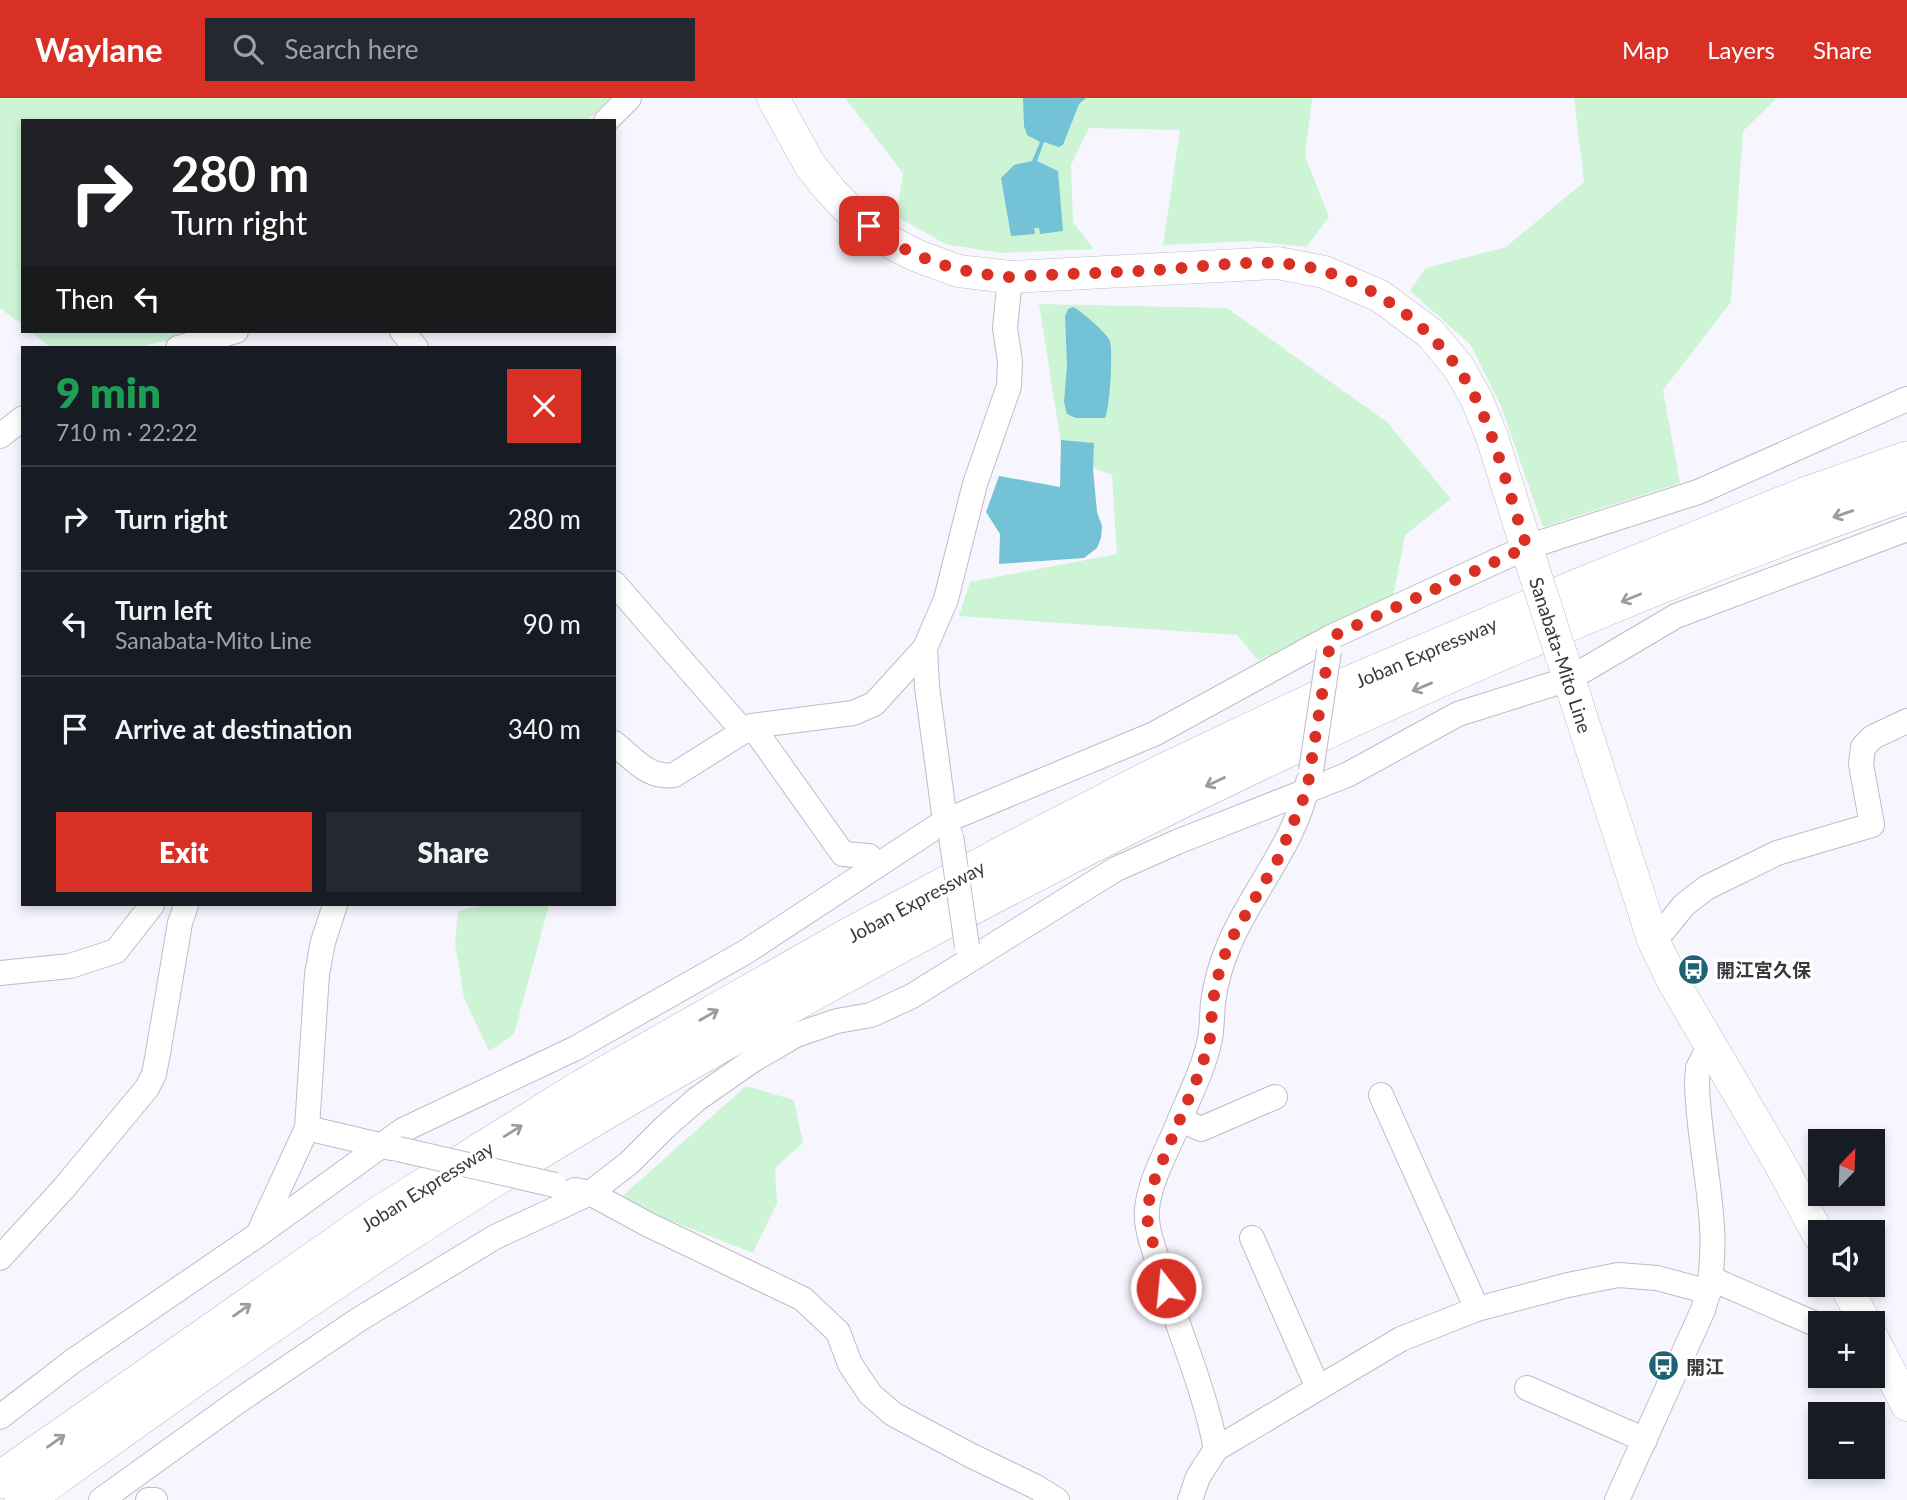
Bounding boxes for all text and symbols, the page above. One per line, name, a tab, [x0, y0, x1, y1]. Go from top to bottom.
search box	[205, 18, 695, 81]
text: Waylane	[35, 29, 163, 69]
icon: search	[229, 30, 267, 68]
text: Search here	[285, 33, 419, 65]
text: Map	[1622, 35, 1669, 64]
text: Layers	[1707, 35, 1775, 64]
text: Share	[1813, 35, 1872, 64]
text: 280 m	[171, 144, 309, 202]
icon: right	[56, 147, 147, 238]
pin	[839, 196, 899, 256]
text: Turn right	[171, 203, 307, 242]
icon: arrive	[850, 207, 888, 245]
icon: left	[128, 280, 166, 318]
text: Then	[56, 283, 114, 315]
text: 9 min	[56, 367, 161, 417]
button: close	[507, 369, 581, 443]
text: 710 m · 22:22	[56, 418, 198, 446]
icon: right	[56, 500, 94, 538]
text: Turn right	[115, 503, 228, 535]
text: 280 m	[508, 503, 581, 535]
one-way arrow	[1832, 509, 1854, 521]
street label: Sanabata-Mito Line	[1525, 574, 1597, 736]
one-way arrow	[1621, 593, 1643, 606]
text: Turn left	[115, 594, 212, 626]
icon: left	[56, 605, 94, 643]
text: 90 m	[523, 608, 581, 640]
street label: Joban Expressway	[1352, 612, 1501, 692]
text: Sanabata-Mito Line	[115, 626, 312, 654]
one-way arrow	[1412, 682, 1433, 695]
icon: arrive	[56, 710, 94, 748]
text: Arrive at destination	[115, 713, 352, 745]
text: 340 m	[508, 713, 581, 745]
one-way arrow	[1205, 776, 1226, 790]
button: Exit	[56, 812, 312, 892]
button: Share	[326, 812, 581, 892]
street label: Joban Expressway	[844, 855, 989, 947]
bus stop icon: 開江宮久保	[1676, 952, 1710, 986]
place label: 開江宮久保	[1716, 958, 1811, 981]
one-way arrow	[699, 1008, 719, 1022]
one-way arrow	[503, 1124, 523, 1138]
north arrow	[1808, 1129, 1885, 1206]
map controls	[1808, 1129, 1885, 1479]
street label: Joban Expressway	[356, 1136, 498, 1236]
button: sound	[1808, 1220, 1885, 1297]
position arrow	[1129, 1251, 1203, 1325]
one-way arrow	[231, 1303, 251, 1317]
button: +	[1808, 1311, 1885, 1388]
bus stop icon: 開江	[1646, 1349, 1680, 1383]
place label: 開江	[1686, 1355, 1724, 1378]
button: −	[1808, 1402, 1885, 1479]
one-way arrow	[46, 1434, 65, 1448]

